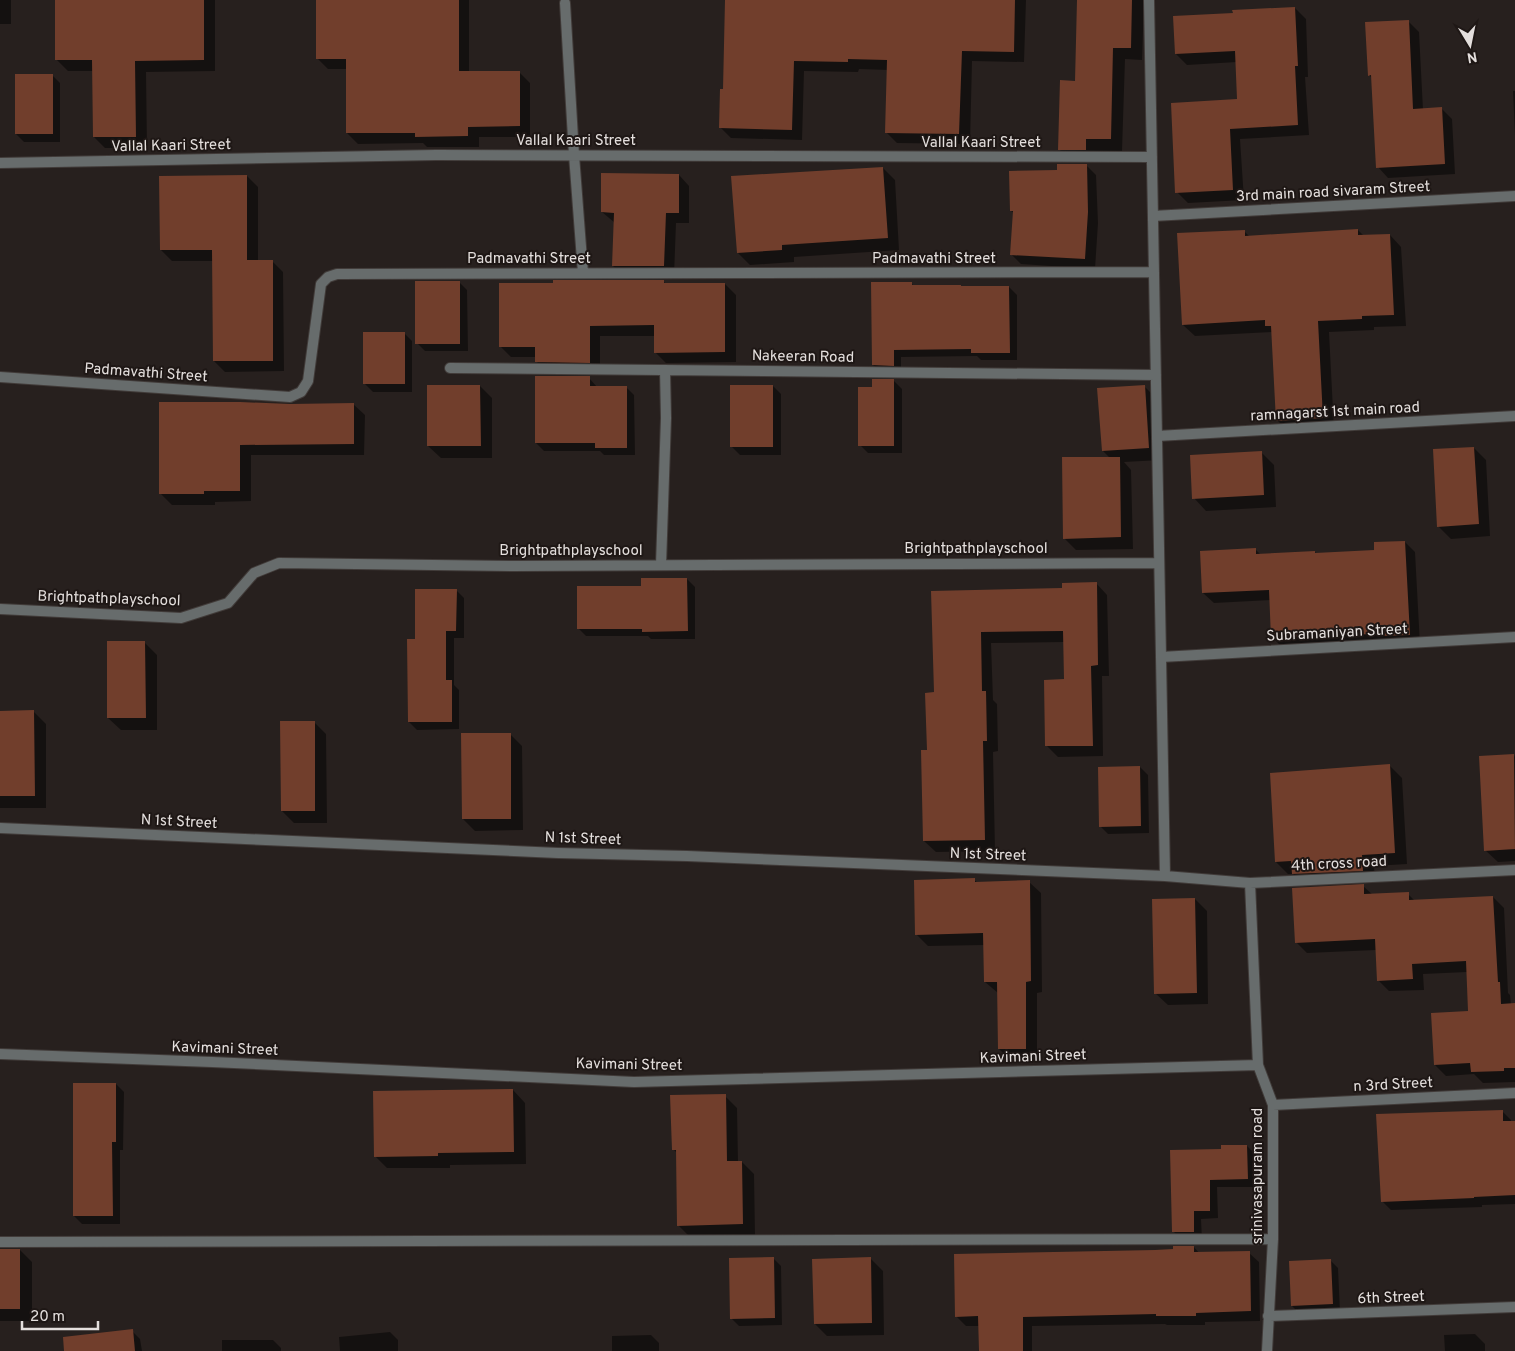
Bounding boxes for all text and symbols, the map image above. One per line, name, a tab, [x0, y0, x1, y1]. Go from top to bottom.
north arrow	[1445, 20, 1495, 70]
text: N	[1466, 47, 1478, 66]
street label: Vallal Kaari Street	[516, 132, 636, 151]
street label: Vallal Kaari Street	[921, 134, 1041, 153]
street label: Vallal Kaari Street	[111, 136, 231, 157]
street label: 3rd main road sivaram Street	[1235, 178, 1431, 207]
street label: Padmavathi Street	[467, 250, 591, 269]
street label: Padmavathi Street	[872, 250, 996, 269]
street label: Nakeeran Road	[752, 347, 854, 368]
street label: Padmavathi Street	[83, 360, 208, 387]
street label: ramnagarst 1st main road	[1250, 399, 1420, 426]
street label: Brightpathplayschool	[904, 540, 1048, 559]
street label: Brightpathplayschool	[499, 542, 643, 561]
street label: Brightpathplayschool	[37, 588, 181, 611]
street label: Subramaniyan Street	[1266, 620, 1408, 647]
street label: N 1st Street	[140, 811, 218, 834]
street label: N 1st Street	[544, 829, 622, 850]
street label: N 1st Street	[949, 845, 1027, 866]
street label: 4th cross road	[1291, 852, 1388, 876]
street label: Kavimani Street	[171, 1038, 279, 1061]
street label: Kavimani Street	[979, 1046, 1087, 1069]
street label: Kavimani Street	[575, 1055, 683, 1076]
street label: n 3rd Street	[1353, 1074, 1433, 1097]
street label: srinivasapuram road	[1249, 1108, 1268, 1244]
street label: 6th Street	[1357, 1288, 1425, 1309]
scale bar	[22, 1298, 99, 1330]
text: 20 m	[30, 1308, 65, 1327]

